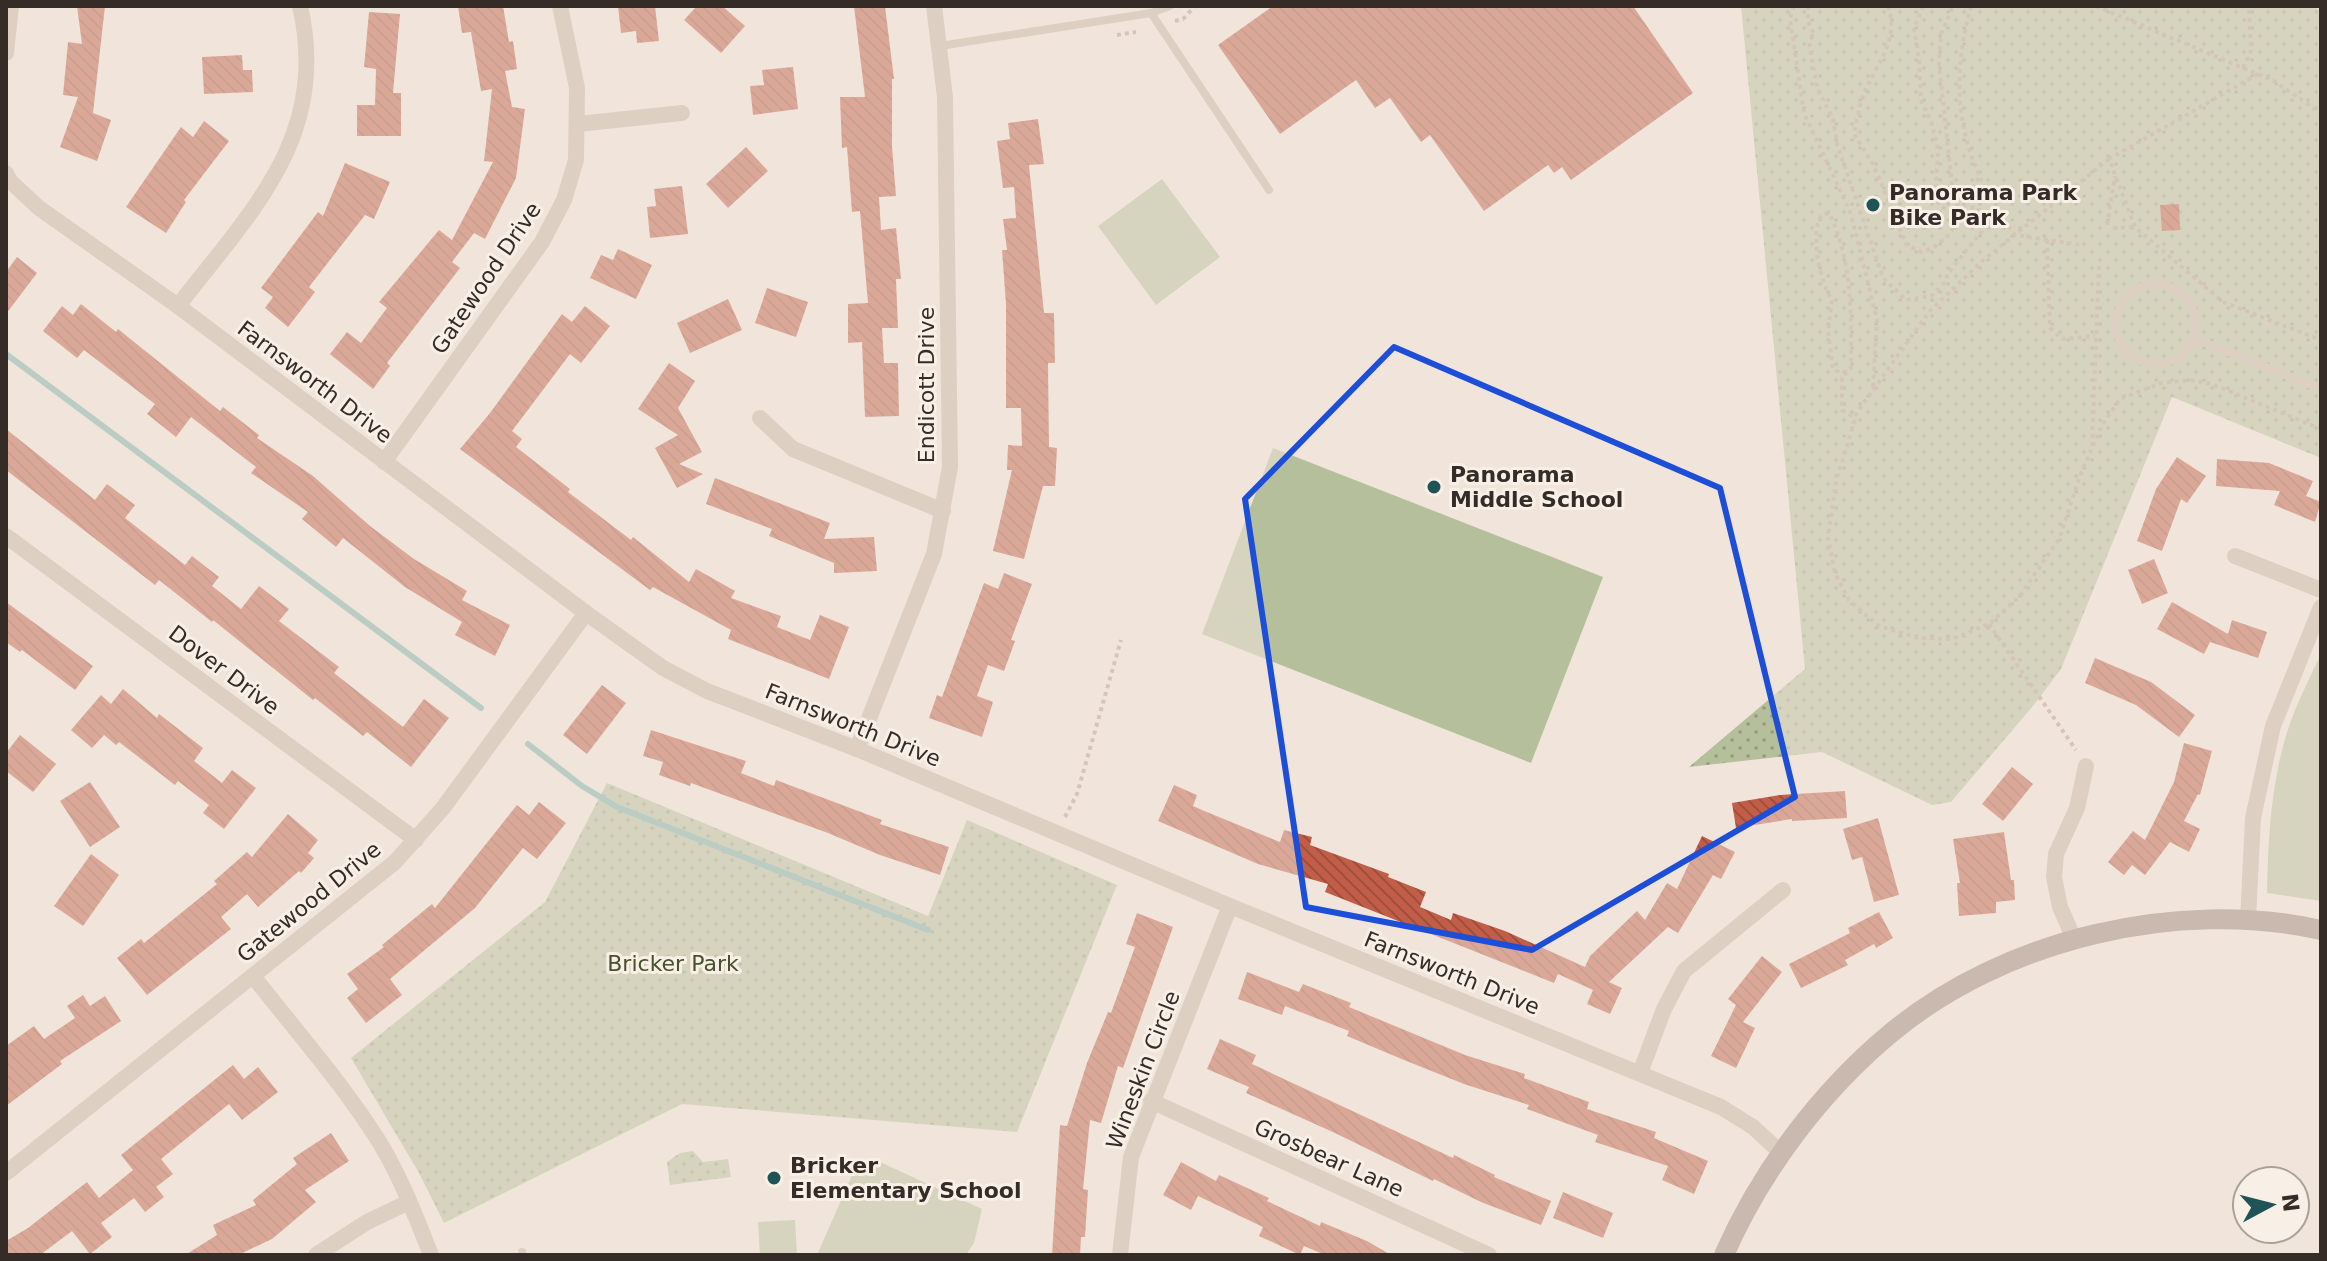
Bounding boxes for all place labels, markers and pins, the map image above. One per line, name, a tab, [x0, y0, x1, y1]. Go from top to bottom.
place label: Panorama Park Bike Park	[1889, 180, 2079, 230]
marker: Panorama Park Bike Park	[1864, 196, 1882, 214]
place label: Panorama Middle School	[1450, 462, 1623, 512]
marker: Panorama Middle School	[1425, 478, 1443, 496]
place label: Bricker Elementary School	[790, 1153, 1022, 1203]
marker: Bricker Elementary School	[765, 1169, 783, 1187]

